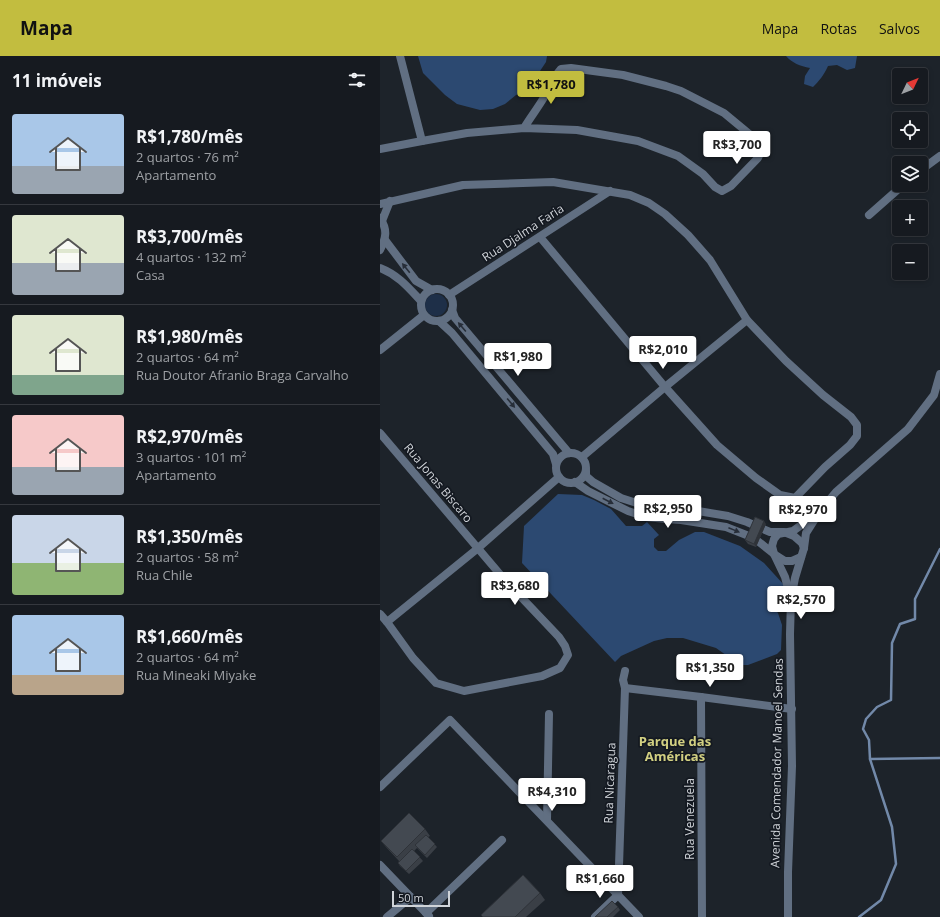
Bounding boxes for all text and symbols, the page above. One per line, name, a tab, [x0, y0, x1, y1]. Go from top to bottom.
text: Mapa	[20, 15, 73, 41]
text: Mapa	[762, 19, 798, 38]
text: Rotas	[820, 19, 857, 38]
text: Salvos	[879, 19, 920, 38]
north arrow	[892, 68, 928, 104]
map controls	[892, 68, 928, 280]
text: 11 imóveis	[12, 69, 102, 92]
icon: filters	[346, 69, 368, 91]
pin: R$1,780	[514, 71, 588, 105]
text: R$1,780	[526, 75, 576, 93]
button: locate	[892, 112, 928, 148]
text: R$1,780/mês	[136, 125, 243, 148]
icon: home	[44, 130, 92, 178]
pin: R$3,700	[700, 131, 774, 165]
text: R$3,700	[712, 135, 762, 153]
text: 2 quartos · 76 m²	[136, 148, 239, 166]
button: layers	[892, 156, 928, 192]
text: Apartamento	[136, 166, 216, 184]
street label: Rua Djalma Faria	[479, 200, 567, 265]
button: +	[892, 200, 928, 236]
text: R$3,700/mês	[136, 225, 243, 248]
icon: home	[44, 231, 92, 279]
button: −	[892, 244, 928, 280]
text: 4 quartos · 132 m²	[136, 248, 246, 266]
one-way arrow	[402, 262, 410, 273]
text: Casa	[136, 266, 165, 284]
one-way arrow	[458, 322, 467, 332]
text: R$1,980/mês	[136, 325, 243, 348]
icon: home	[44, 331, 92, 379]
pin: R$2,010	[626, 336, 700, 370]
text: R$2,010	[638, 340, 688, 358]
pin: R$1,980	[481, 343, 555, 377]
text: R$1,980	[493, 347, 543, 365]
text: 2 quartos · 64 m²	[136, 348, 239, 366]
text: Rua Doutor Afranio Braga Carvalho	[136, 366, 349, 384]
one-way arrow	[506, 398, 515, 409]
text: R$2,970/mês	[136, 425, 243, 448]
icon: home	[44, 431, 92, 479]
street label: Rua Jonas Biscaro	[400, 439, 477, 526]
text: 3 quartos · 101 m²	[136, 448, 246, 466]
text: Apartamento	[136, 466, 216, 484]
pin: R$2,950	[631, 495, 705, 529]
pin: R$2,970	[766, 496, 840, 530]
one-way arrow	[603, 498, 614, 505]
text: R$2,950	[643, 499, 693, 517]
text: R$2,970	[778, 500, 828, 518]
text: R$1,350/mês	[136, 525, 243, 548]
one-way arrow	[728, 528, 740, 534]
icon: home	[44, 531, 92, 579]
text: 2 quartos · 58 m²	[136, 548, 239, 566]
text: Rua Chile	[136, 566, 193, 584]
pin: R$3,680	[478, 572, 552, 606]
text: R$3,680	[490, 576, 540, 594]
pin: R$2,570	[764, 586, 838, 620]
text: R$2,570	[776, 590, 826, 608]
text: R$1,660/mês	[136, 625, 243, 648]
icon: home	[44, 631, 92, 679]
text: 2 quartos · 64 m²	[136, 648, 239, 666]
pin: R$1,350	[673, 654, 747, 688]
text: R$1,350	[685, 658, 735, 676]
street label: Avenida Comendador Manoel Sendas	[766, 658, 787, 868]
text: Rua Mineaki Miyake	[136, 666, 256, 684]
district label: Parque das Américas	[639, 732, 711, 765]
street label: Rua Nicaragua	[600, 742, 619, 824]
pin: R$4,310	[515, 778, 589, 812]
street label: Rua Venezuela	[681, 778, 698, 860]
text: R$4,310	[527, 782, 577, 800]
pin: R$1,660	[563, 865, 637, 899]
text: R$1,660	[575, 869, 625, 887]
scale bar	[392, 889, 450, 908]
text: 50 m	[398, 890, 424, 905]

